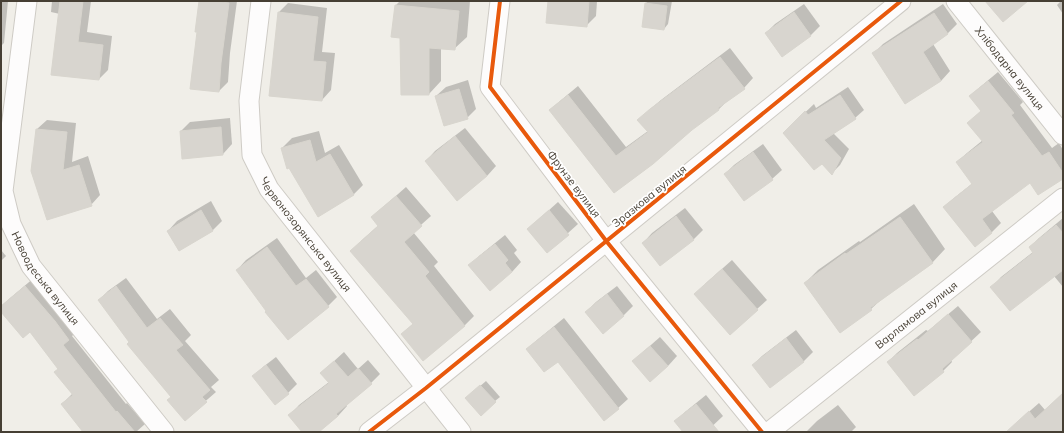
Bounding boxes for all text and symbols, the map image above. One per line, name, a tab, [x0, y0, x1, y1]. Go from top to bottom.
street label: Хлібодарна вулиця	[972, 24, 1047, 113]
street label: Фрунзе вулиця	[544, 148, 604, 220]
street label: Зразкова вулиця	[609, 162, 689, 230]
street label: Червонозорянська вулиця	[257, 174, 355, 295]
street label: Новоодеська вулиця	[9, 229, 83, 328]
street label: Варламова вулиця	[872, 278, 960, 352]

